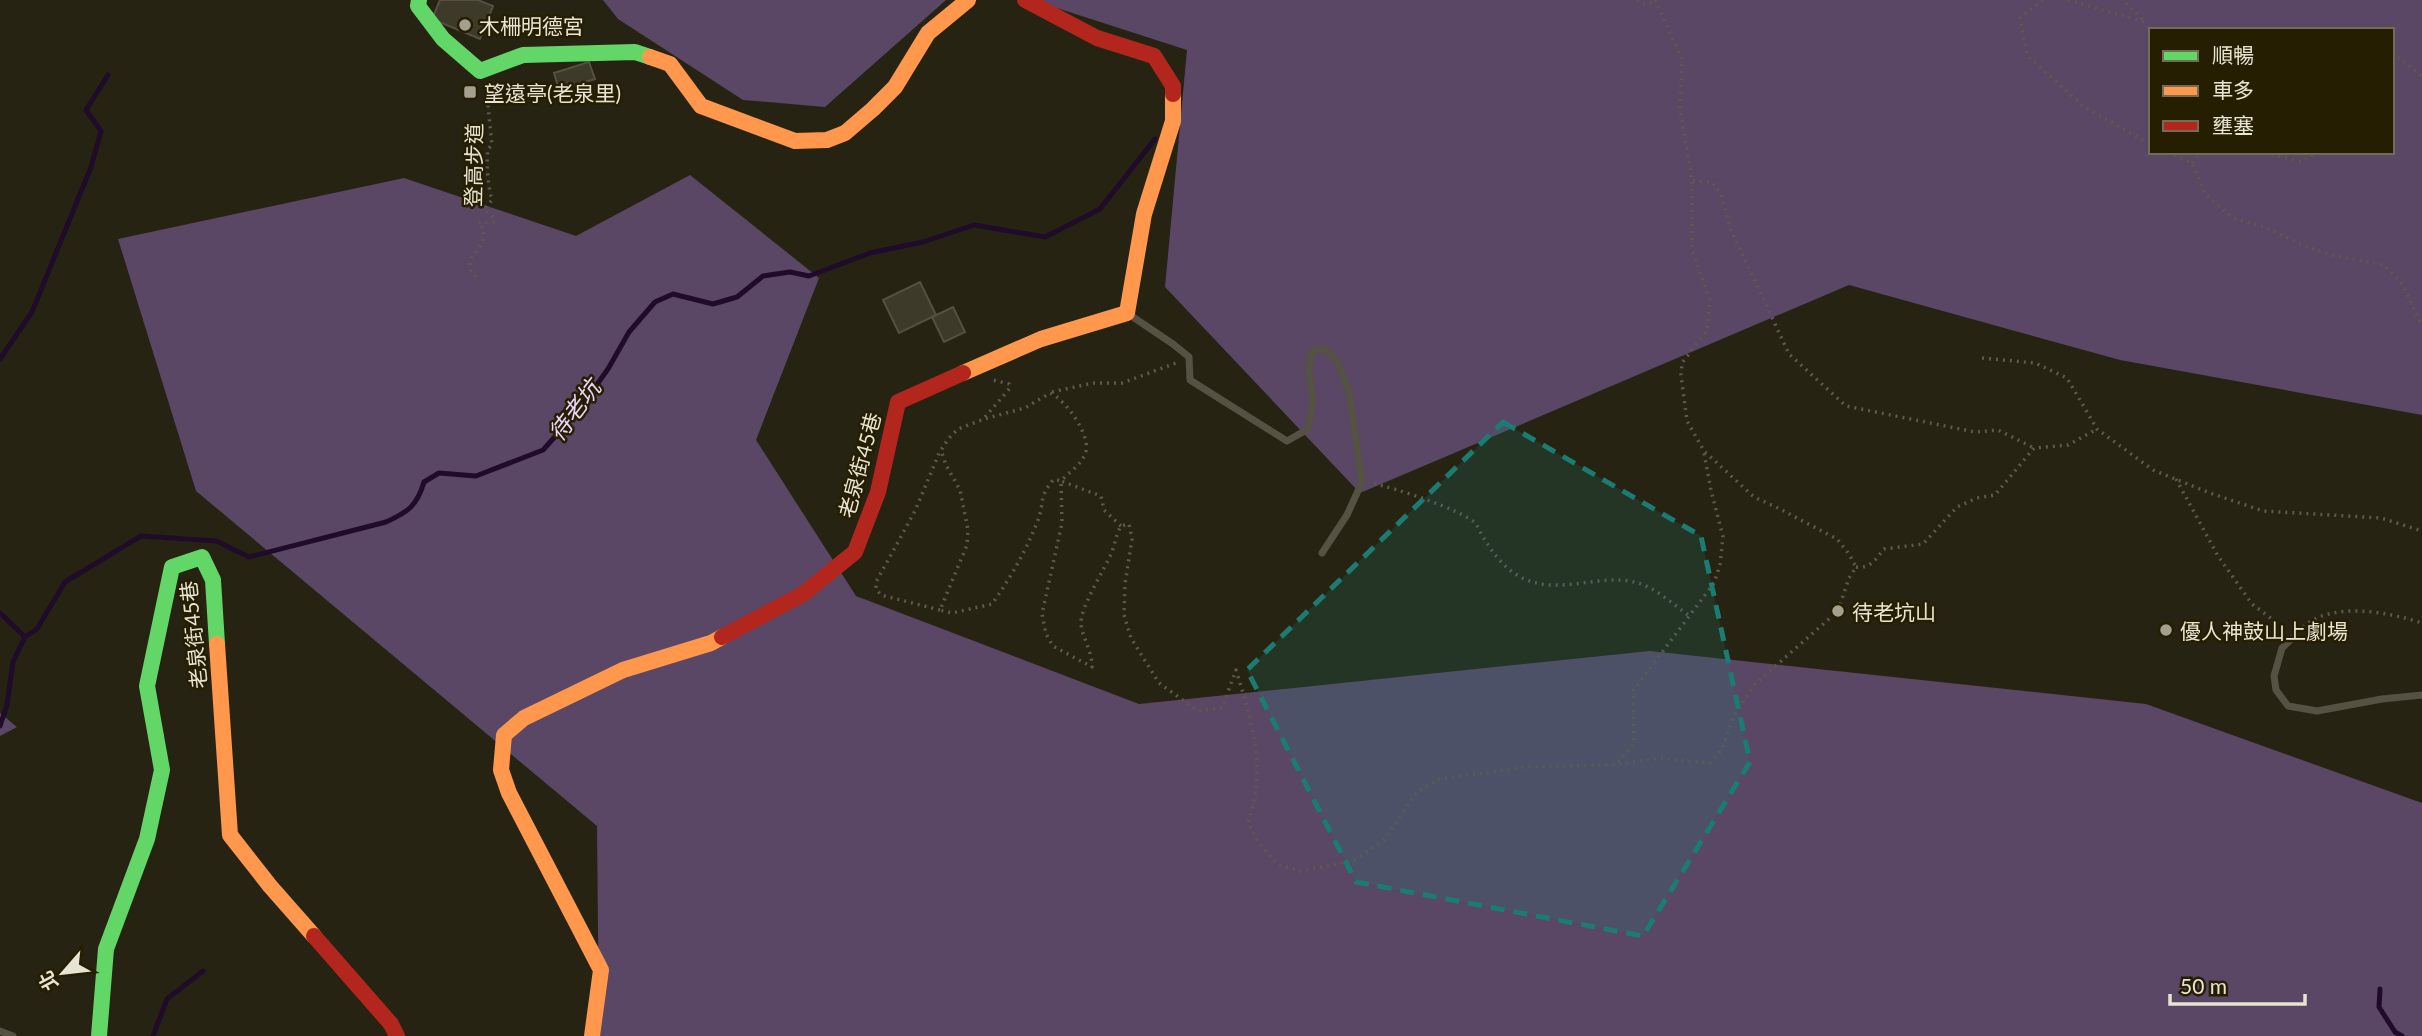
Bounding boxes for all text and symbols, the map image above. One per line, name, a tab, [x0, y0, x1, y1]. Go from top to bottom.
place label: 木柵明德宮	[479, 13, 584, 38]
marker: 木柵明德宮	[457, 17, 473, 33]
legend	[2149, 28, 2394, 154]
text: 順暢	[2212, 42, 2254, 67]
text: 車多	[2212, 77, 2254, 102]
place label: 望遠亭(老泉里)	[484, 80, 621, 105]
marker: 望遠亭(老泉里)	[462, 84, 478, 100]
text: 壅塞	[2212, 112, 2254, 137]
street label: 登高步道	[460, 123, 486, 207]
water label: 待老坑	[542, 372, 608, 446]
street label: 老泉街45巷	[833, 409, 885, 521]
street label: 老泉街45巷	[175, 580, 211, 690]
place label: 待老坑山	[1852, 599, 1936, 624]
marker: 待老坑山	[1830, 603, 1846, 619]
place label: 優人神鼓山上劇場	[2180, 618, 2348, 643]
marker: 優人神鼓山上劇場	[2158, 622, 2174, 638]
north arrow	[28, 938, 98, 1008]
scale bar	[2170, 962, 2305, 1006]
text: 北	[33, 967, 62, 995]
text: 50 m	[2180, 973, 2227, 998]

